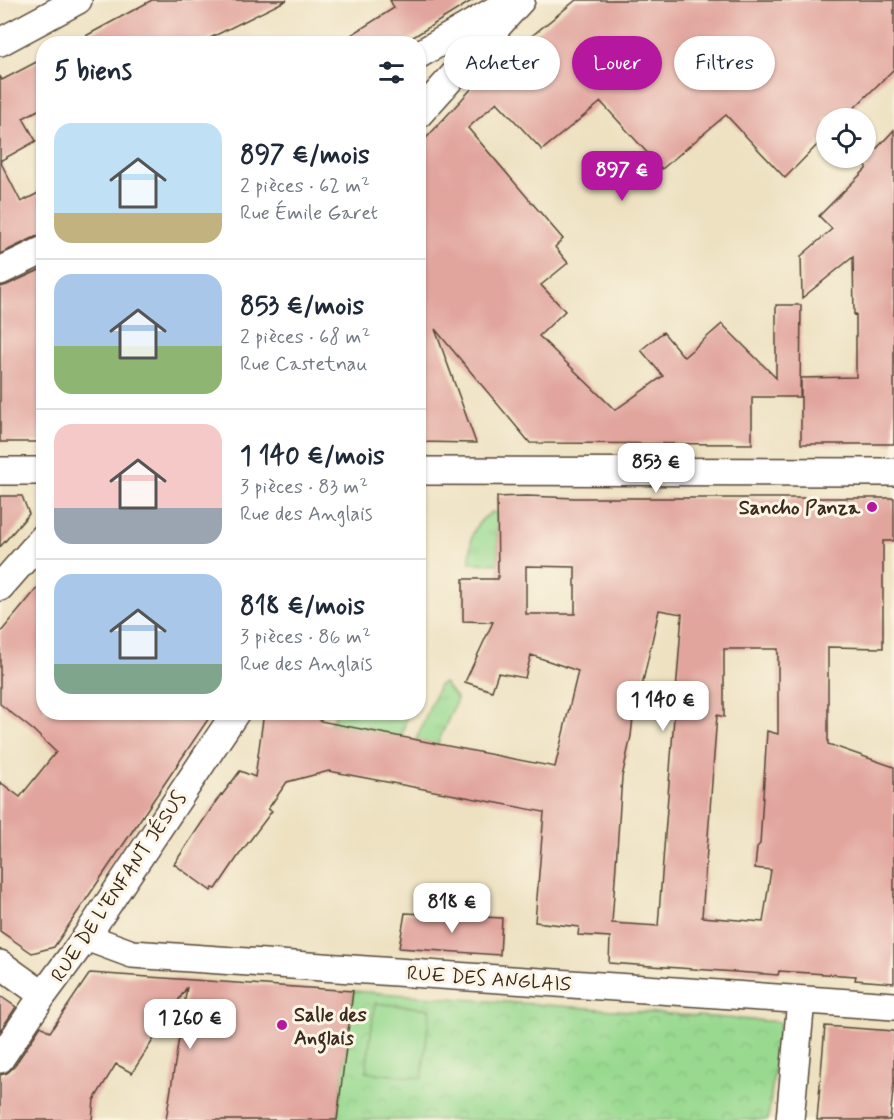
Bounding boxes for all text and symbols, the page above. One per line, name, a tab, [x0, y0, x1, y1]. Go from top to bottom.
chip: Acheter	[444, 36, 560, 90]
chip: Louer	[572, 36, 662, 90]
chip: Filtres	[674, 36, 775, 90]
text: 5 biens	[54, 55, 132, 89]
icon: filters	[375, 56, 408, 89]
map controls	[816, 108, 876, 168]
button: locate	[816, 108, 876, 168]
text: 897 €/mois	[240, 139, 370, 173]
icon: home	[102, 147, 174, 219]
pin: 897 €	[580, 151, 664, 202]
text: 897 €	[596, 157, 648, 184]
text: 2 pièces · 62 m²	[240, 173, 370, 200]
text: Rue Émile Garet	[240, 200, 378, 227]
text: 853 €/mois	[240, 290, 364, 324]
icon: home	[102, 298, 174, 370]
text: 2 pièces · 68 m²	[240, 324, 370, 351]
text: Rue Castetnau	[240, 351, 367, 378]
text: 1 140 €/mois	[240, 440, 385, 474]
pin: 853 €	[614, 443, 698, 494]
icon: home	[102, 448, 174, 520]
text: 853 €	[632, 449, 680, 476]
text: 3 pièces · 83 m²	[240, 474, 368, 501]
place label: Sancho Panza	[739, 495, 861, 522]
marker: Sancho Panza	[865, 500, 879, 514]
text: Rue des Anglais	[240, 501, 373, 528]
text: 818 €/mois	[240, 590, 365, 624]
icon: home	[102, 598, 174, 670]
text: 3 pièces · 86 m²	[240, 624, 371, 651]
text: Rue des Anglais	[240, 651, 373, 678]
pin: 1 140 €	[608, 681, 718, 732]
text: 1 140 €	[631, 687, 695, 714]
street label: RUE DE L'ENFANT JÉSUS	[45, 786, 193, 988]
pin: 818 €	[410, 883, 494, 934]
text: 818 €	[427, 889, 477, 916]
street label: RUE DES ANGLAIS	[406, 960, 572, 999]
pin: 1 260 €	[135, 999, 245, 1050]
place label: Salle des Anglais	[294, 1002, 367, 1054]
text: 1 260 €	[158, 1005, 222, 1032]
marker: Salle des Anglais	[275, 1018, 289, 1032]

